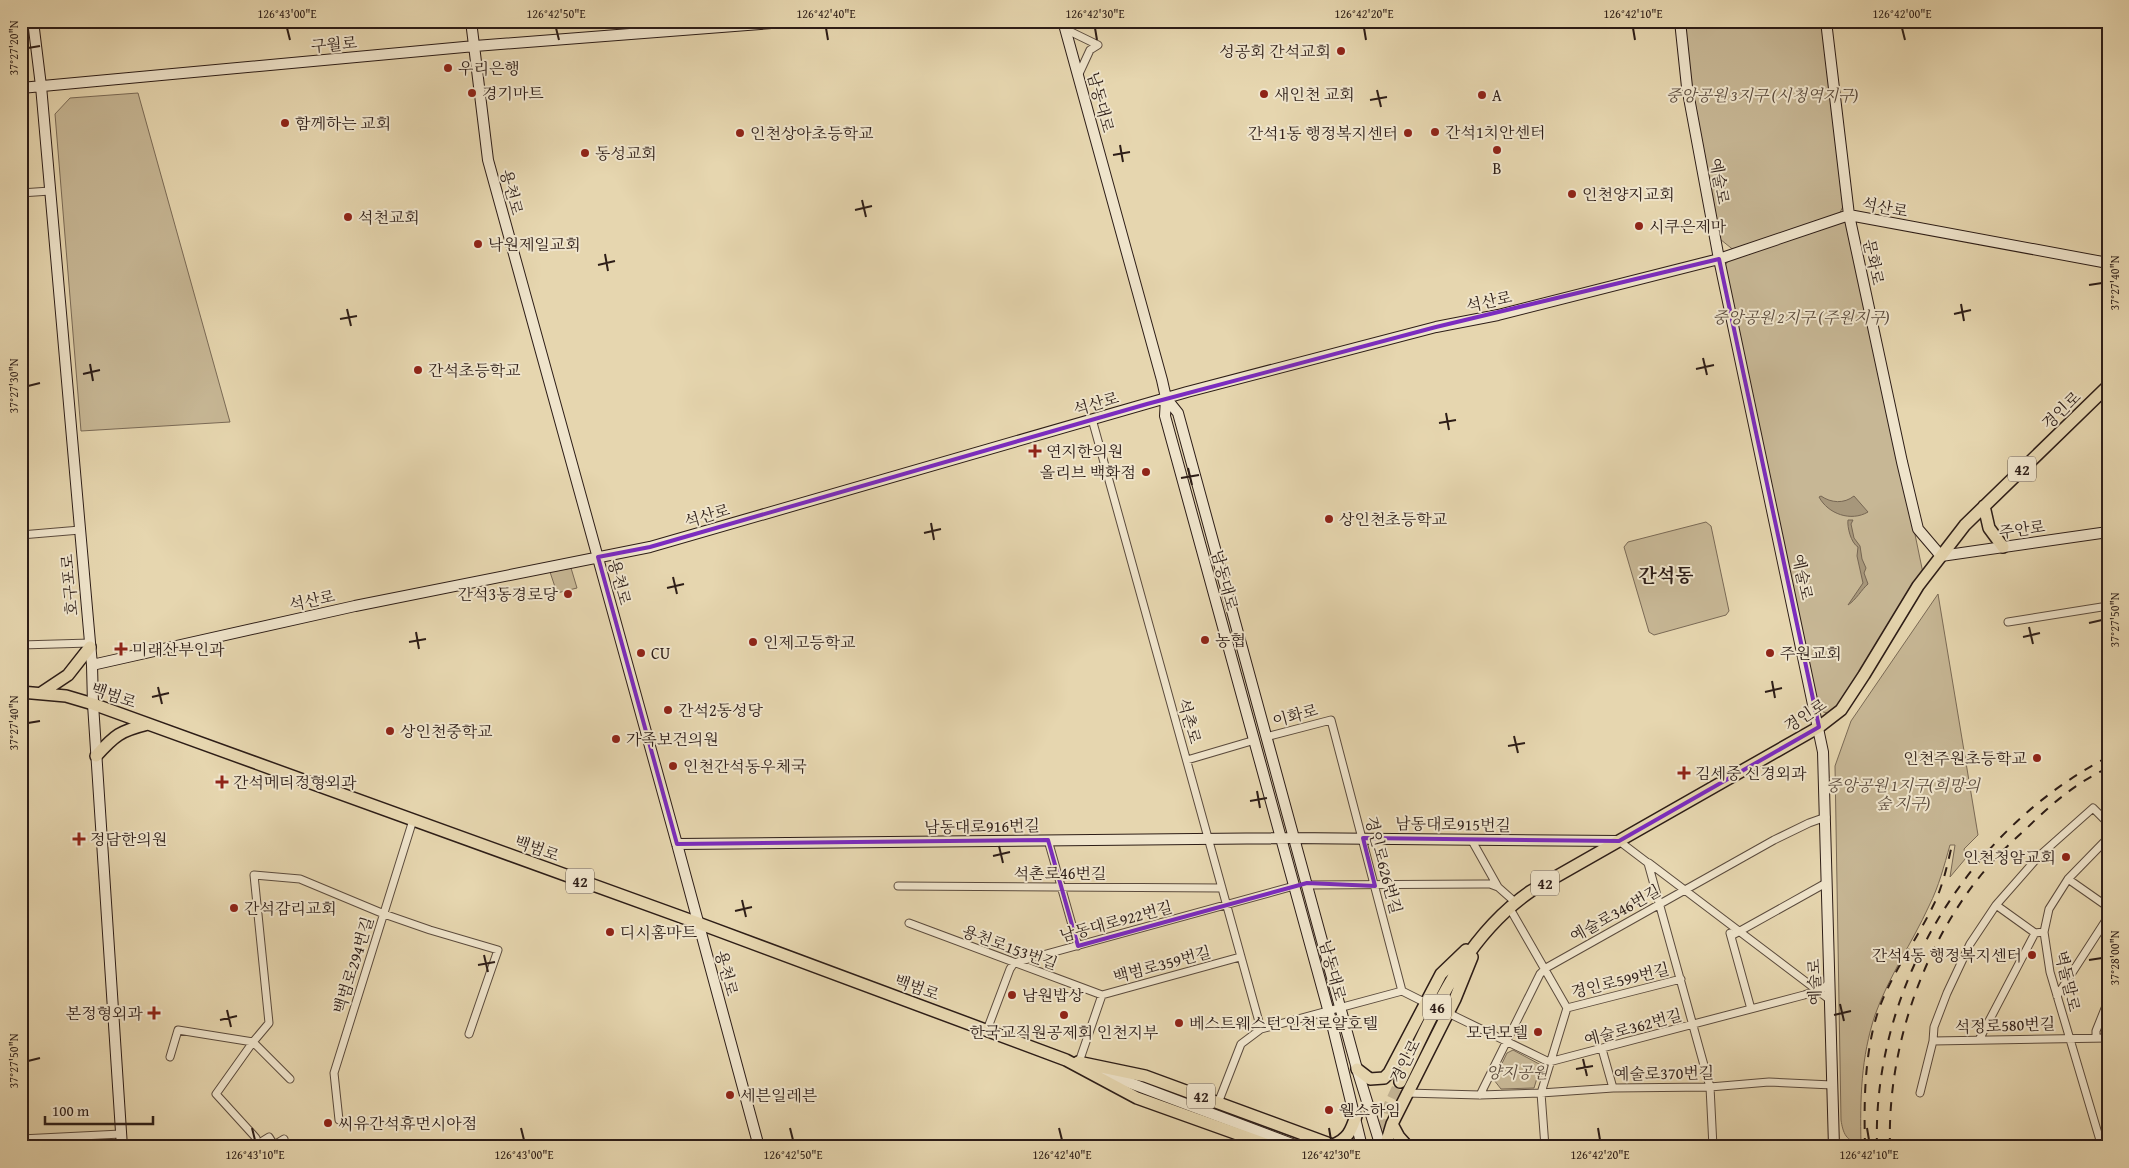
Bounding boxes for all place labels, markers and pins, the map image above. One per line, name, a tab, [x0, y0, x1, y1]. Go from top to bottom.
place label: 성공회 간석교회	[1219, 39, 1331, 63]
marker: 성공회 간석교회	[1335, 45, 1347, 57]
place label: 우리은행	[458, 56, 520, 80]
marker: 우리은행	[442, 62, 454, 74]
place label: 경기마트	[482, 81, 544, 105]
place label: 새인천 교회	[1274, 82, 1355, 106]
place label: A	[1492, 83, 1502, 107]
marker: 경기마트	[466, 87, 478, 99]
marker: 새인천 교회	[1258, 88, 1270, 100]
marker: A	[1476, 89, 1488, 101]
place label: 함께하는 교회	[295, 111, 391, 135]
marker: 함께하는 교회	[279, 117, 291, 129]
place label: 간석1치안센터	[1445, 120, 1545, 144]
place label: 인천상아초등학교	[750, 121, 874, 145]
place label: 간석1동 행정복지센터	[1248, 121, 1398, 145]
marker: 간석1치안센터	[1429, 126, 1441, 138]
marker: 인천상아초등학교	[734, 127, 746, 139]
marker: 간석1동 행정복지센터	[1402, 127, 1414, 139]
place label: 동성교회	[595, 141, 657, 165]
marker: B	[1491, 144, 1503, 156]
marker: 동성교회	[579, 147, 591, 159]
place label: B	[1492, 156, 1502, 180]
place label: 인천양지교회	[1582, 182, 1675, 206]
marker: 인천양지교회	[1566, 188, 1578, 200]
place label: 석천교회	[358, 205, 420, 229]
marker: 석천교회	[342, 211, 354, 223]
place label: 시쿠은제마	[1649, 214, 1727, 238]
marker: 시쿠은제마	[1633, 220, 1645, 232]
place label: 낙원제일교회	[488, 232, 581, 256]
marker: 낙원제일교회	[472, 238, 484, 250]
place label: 간석초등학교	[428, 358, 521, 382]
marker: 간석초등학교	[412, 364, 424, 376]
place label: 연지한의원	[1046, 439, 1123, 463]
marker: 연지한의원	[1028, 444, 1042, 458]
place label: 올리브 백화점	[1040, 460, 1136, 484]
marker: 올리브 백화점	[1140, 466, 1152, 478]
place label: 상인천초등학교	[1339, 507, 1447, 531]
marker: 상인천초등학교	[1323, 513, 1335, 525]
place label: 간석3동경로당	[458, 582, 559, 606]
marker: 간석3동경로당	[562, 588, 574, 600]
place label: 농협	[1215, 628, 1246, 652]
place label: 인제고등학교	[763, 630, 856, 654]
marker: 농협	[1199, 634, 1211, 646]
marker: 인제고등학교	[747, 636, 759, 648]
place label: 미래산부인과	[132, 637, 225, 661]
place label: CU	[651, 641, 671, 665]
place label: 주원교회	[1780, 641, 1842, 665]
marker: 미래산부인과	[114, 642, 128, 656]
marker: CU	[635, 647, 647, 659]
marker: 주원교회	[1764, 647, 1776, 659]
place label: 간석2동성당	[678, 698, 764, 722]
marker: 간석2동성당	[662, 704, 674, 716]
place label: 상인천중학교	[400, 719, 493, 743]
marker: 상인천중학교	[384, 725, 396, 737]
place label: 가족보건의원	[626, 727, 719, 751]
marker: 가족보건의원	[610, 733, 622, 745]
place label: 인천주원초등학교	[1903, 746, 2027, 770]
marker: 인천주원초등학교	[2031, 752, 2043, 764]
place label: 인천간석동우체국	[683, 754, 807, 778]
marker: 인천간석동우체국	[667, 760, 679, 772]
place label: 김세중 신경외과	[1695, 761, 1807, 785]
marker: 김세중 신경외과	[1677, 766, 1691, 780]
place label: 간석메디정형외과	[233, 770, 357, 794]
marker: 간석메디정형외과	[215, 775, 229, 789]
place label: 정담한의원	[90, 827, 167, 851]
marker: 정담한의원	[72, 832, 86, 846]
place label: 인천청암교회	[1963, 845, 2056, 869]
marker: 인천청암교회	[2060, 851, 2072, 863]
place label: 간석감리교회	[244, 896, 337, 920]
marker: 간석감리교회	[228, 902, 240, 914]
place label: 디시홈마트	[620, 920, 698, 944]
marker: 디시홈마트	[604, 926, 616, 938]
place label: 간석4동 행정복지센터	[1872, 943, 2022, 967]
marker: 간석4동 행정복지센터	[2026, 949, 2038, 961]
place label: 남원밥상	[1022, 983, 1084, 1007]
marker: 남원밥상	[1006, 989, 1018, 1001]
place label: 본정형외과	[66, 1001, 144, 1025]
marker: 본정형외과	[147, 1006, 161, 1020]
marker: 한국교직원공제회 인천지부	[1058, 1009, 1070, 1021]
place label: 베스트웨스턴 인천로얄호텔	[1189, 1011, 1378, 1035]
marker: 베스트웨스턴 인천로얄호텔	[1173, 1017, 1185, 1029]
place label: 한국교직원공제회 인천지부	[970, 1020, 1159, 1044]
place label: 모던모텔	[1466, 1020, 1528, 1044]
marker: 모던모텔	[1532, 1026, 1544, 1038]
place label: 세븐일레븐	[740, 1083, 818, 1107]
marker: 세븐일레븐	[724, 1089, 736, 1101]
place label: 웰스하임	[1339, 1098, 1401, 1122]
marker: 웰스하임	[1323, 1104, 1335, 1116]
place label: 씨유간석휴먼시아점	[338, 1111, 477, 1135]
marker: 씨유간석휴먼시아점	[322, 1117, 334, 1129]

